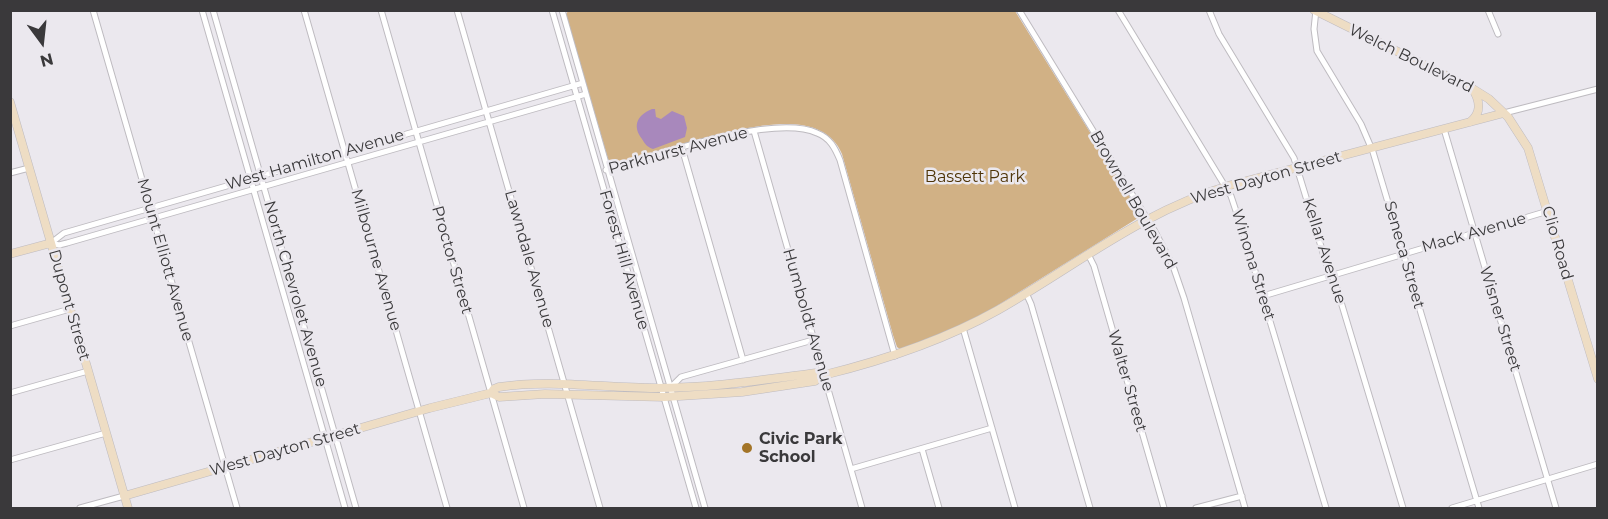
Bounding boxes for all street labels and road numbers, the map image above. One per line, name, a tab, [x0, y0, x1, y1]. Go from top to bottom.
street label: Welch Boulevard	[1346, 21, 1476, 97]
street label: Parkhurst Avenue	[606, 123, 750, 179]
street label: West Hamilton Avenue	[224, 125, 406, 195]
street label: Brownell Boulevard	[1085, 127, 1181, 273]
street label: West Dayton Street	[1188, 147, 1344, 209]
street label: Mount Elliott Avenue	[133, 176, 197, 344]
street label: Milbourne Avenue	[347, 187, 405, 333]
street label: Lawndale Avenue	[500, 188, 558, 330]
street label: Forest Hill Avenue	[595, 188, 653, 332]
street label: Kellar Avenue	[1298, 196, 1350, 306]
street label: North Chevrolet Avenue	[259, 199, 331, 389]
street label: Seneca Street	[1379, 199, 1429, 311]
street label: Proctor Street	[427, 204, 477, 316]
street label: Clio Road	[1537, 204, 1577, 282]
street label: Winona Street	[1227, 207, 1279, 323]
street label: Mack Avenue	[1420, 209, 1528, 257]
street label: Humboldt Avenue	[778, 246, 838, 394]
street label: Dupont Street	[44, 247, 94, 363]
street label: Wisner Street	[1475, 264, 1525, 374]
street label: Walter Street	[1103, 328, 1151, 434]
street label: West Dayton Street	[207, 419, 363, 481]

